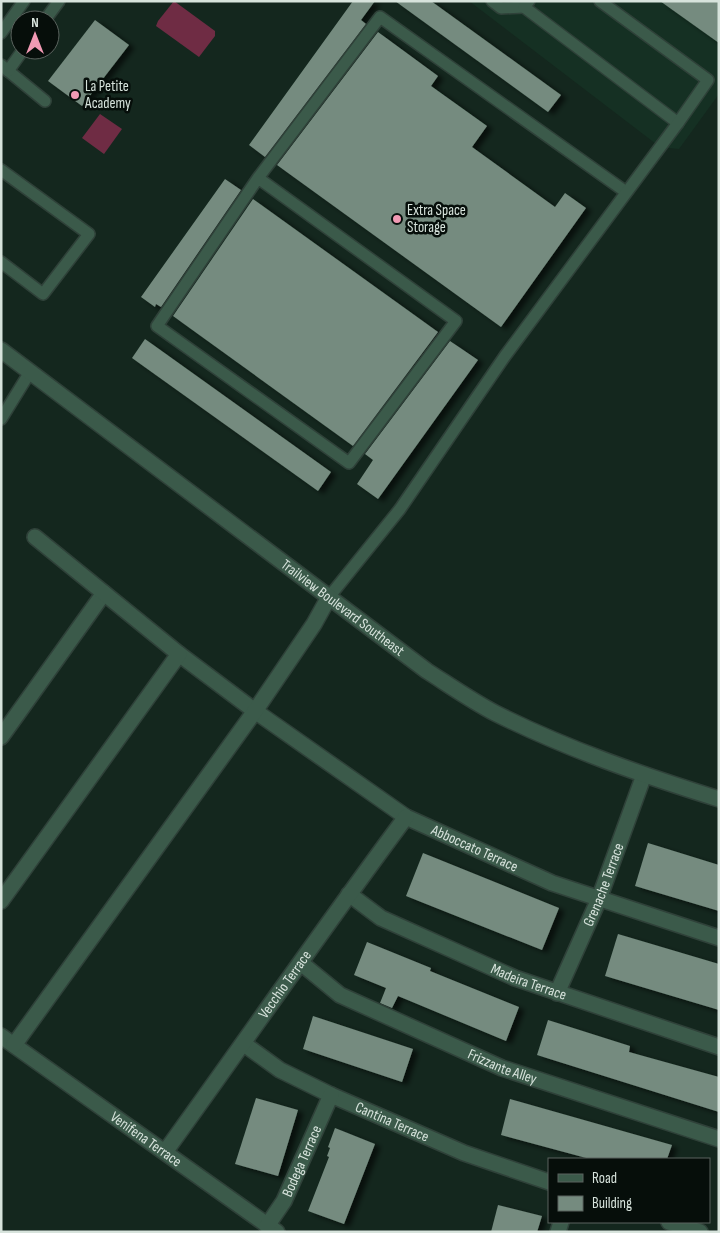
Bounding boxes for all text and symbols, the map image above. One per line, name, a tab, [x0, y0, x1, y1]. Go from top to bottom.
north arrow	[10, 10, 60, 60]
text: N	[31, 14, 39, 31]
place label: La Petite Academy	[84, 77, 131, 113]
marker: La Petite Academy	[69, 89, 81, 101]
place label: Extra Space Storage	[407, 201, 466, 237]
marker: Extra Space Storage	[391, 213, 403, 225]
street label: Trailview Boulevard Southeast	[277, 555, 409, 660]
street label: Abboccato Terrace	[427, 820, 521, 876]
street label: Grenache Terrace	[579, 840, 628, 929]
street label: Vecchio Terrace	[254, 946, 316, 1022]
street label: Madeira Terrace	[488, 959, 569, 1004]
street label: Frizzante Alley	[465, 1044, 540, 1088]
street label: Cantina Terrace	[352, 1097, 432, 1146]
street label: Venifena Terrace	[107, 1107, 186, 1171]
street label: Bodega Terrace	[278, 1122, 326, 1200]
legend	[548, 1158, 710, 1223]
text: Road	[592, 1169, 617, 1188]
text: Building	[592, 1194, 632, 1213]

